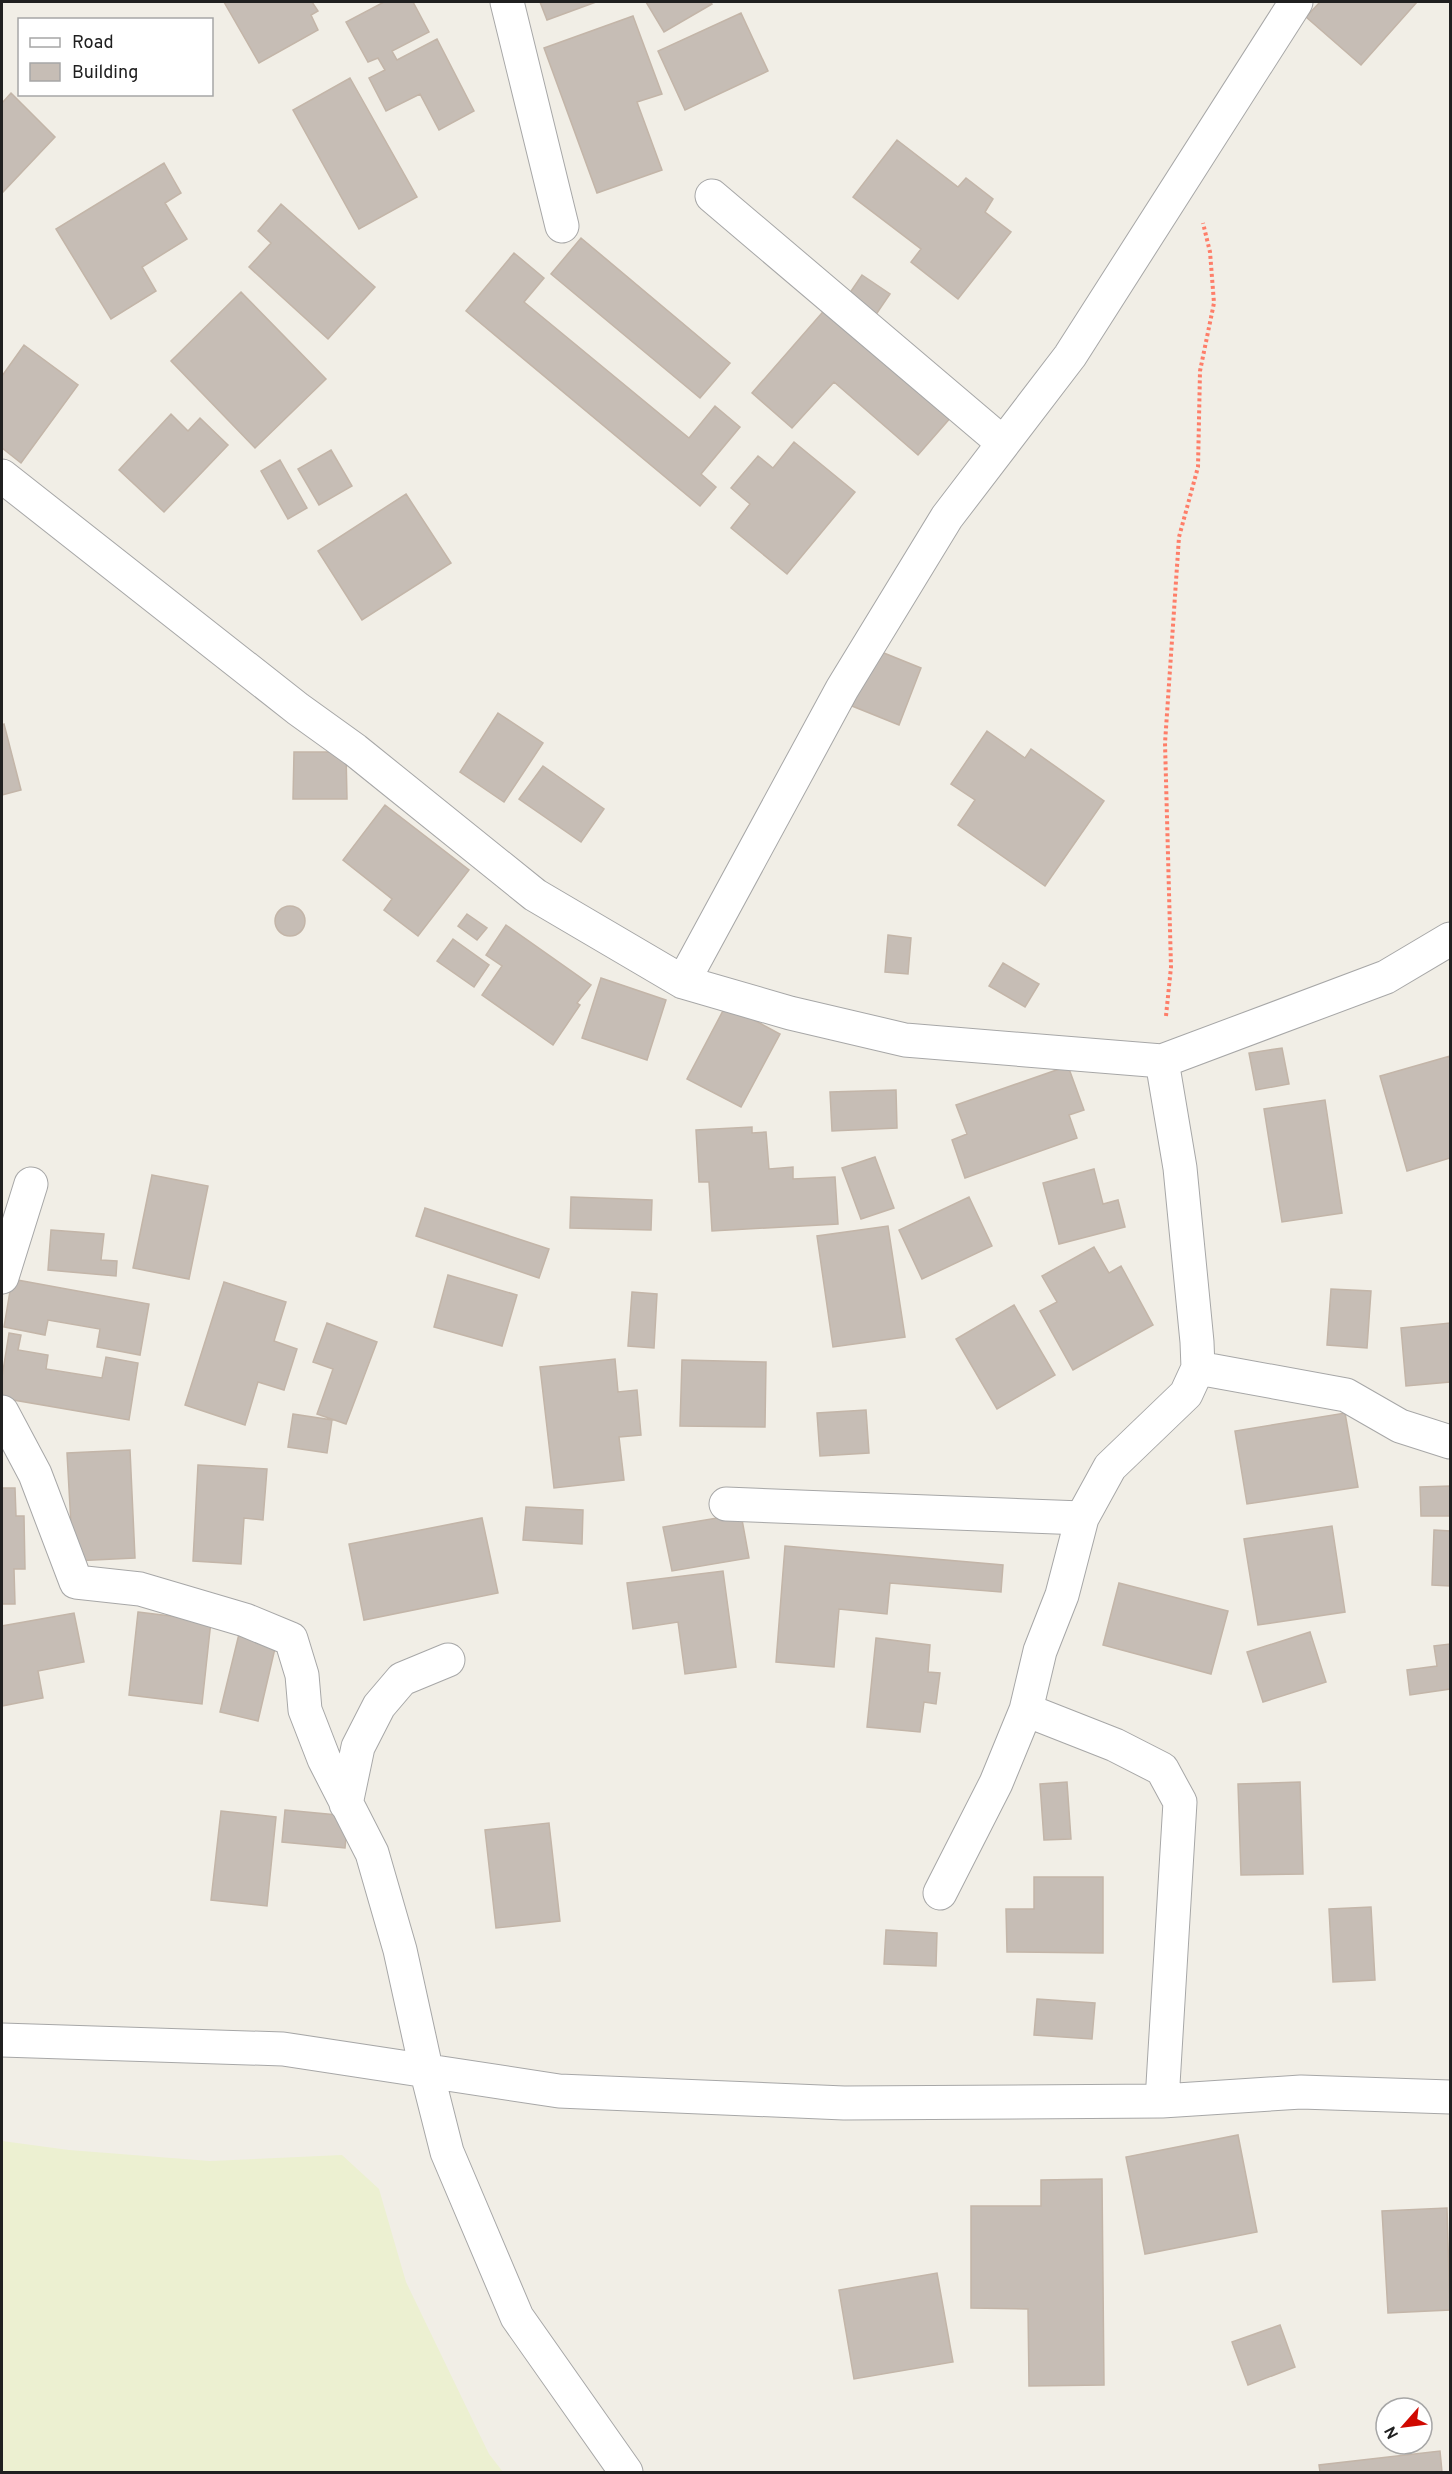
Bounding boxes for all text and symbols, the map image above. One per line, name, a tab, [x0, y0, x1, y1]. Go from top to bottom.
legend	[18, 18, 213, 96]
text: Road	[72, 32, 114, 55]
text: Building	[72, 62, 138, 85]
north arrow	[1374, 2396, 1434, 2456]
text: N	[1381, 2422, 1404, 2442]

